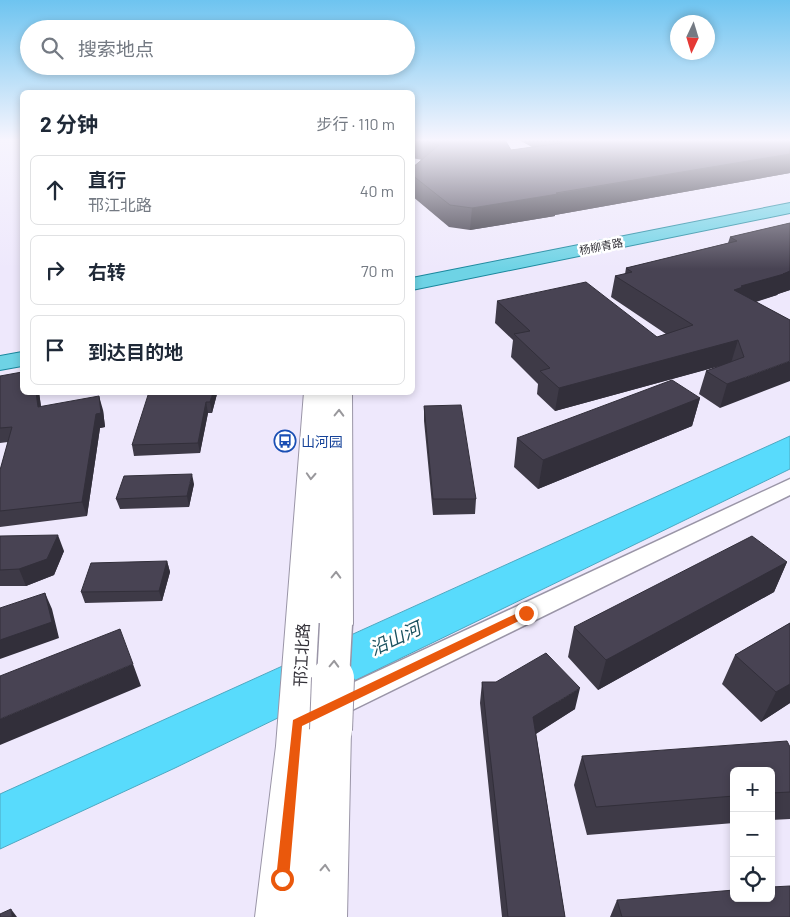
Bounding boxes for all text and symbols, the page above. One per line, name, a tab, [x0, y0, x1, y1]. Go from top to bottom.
north arrow	[670, 15, 715, 60]
search box	[20, 20, 415, 75]
icon: search	[38, 34, 66, 62]
text: 搜索地点	[78, 37, 154, 60]
text: 2 分钟	[40, 111, 98, 136]
text: 步行 · 110 m	[317, 114, 395, 133]
text: 直行	[88, 168, 126, 191]
icon: ahead	[41, 176, 69, 204]
text: 40 m	[360, 181, 394, 200]
text: 邗江北路	[88, 195, 152, 214]
street label: 杨柳青路	[578, 235, 624, 257]
icon: right	[41, 256, 69, 284]
text: 右转	[88, 260, 126, 283]
text: 70 m	[361, 261, 394, 280]
icon: arrive	[41, 336, 69, 364]
text: 到达目的地	[88, 340, 183, 363]
one-way arrow	[334, 408, 344, 416]
bus stop icon: 山河园	[273, 429, 297, 453]
place label: 山河园	[301, 433, 343, 450]
one-way arrow	[306, 472, 317, 480]
one-way arrow	[331, 571, 342, 579]
route end	[515, 602, 538, 625]
water label: 沿山河	[366, 615, 427, 659]
street label: 邗江北路	[290, 623, 312, 687]
one-way arrow	[329, 660, 339, 668]
map controls	[730, 767, 775, 902]
button: +	[730, 767, 775, 812]
button: −	[730, 812, 775, 857]
button: locate	[730, 857, 775, 902]
one-way arrow	[320, 864, 330, 872]
route start	[271, 868, 294, 891]

